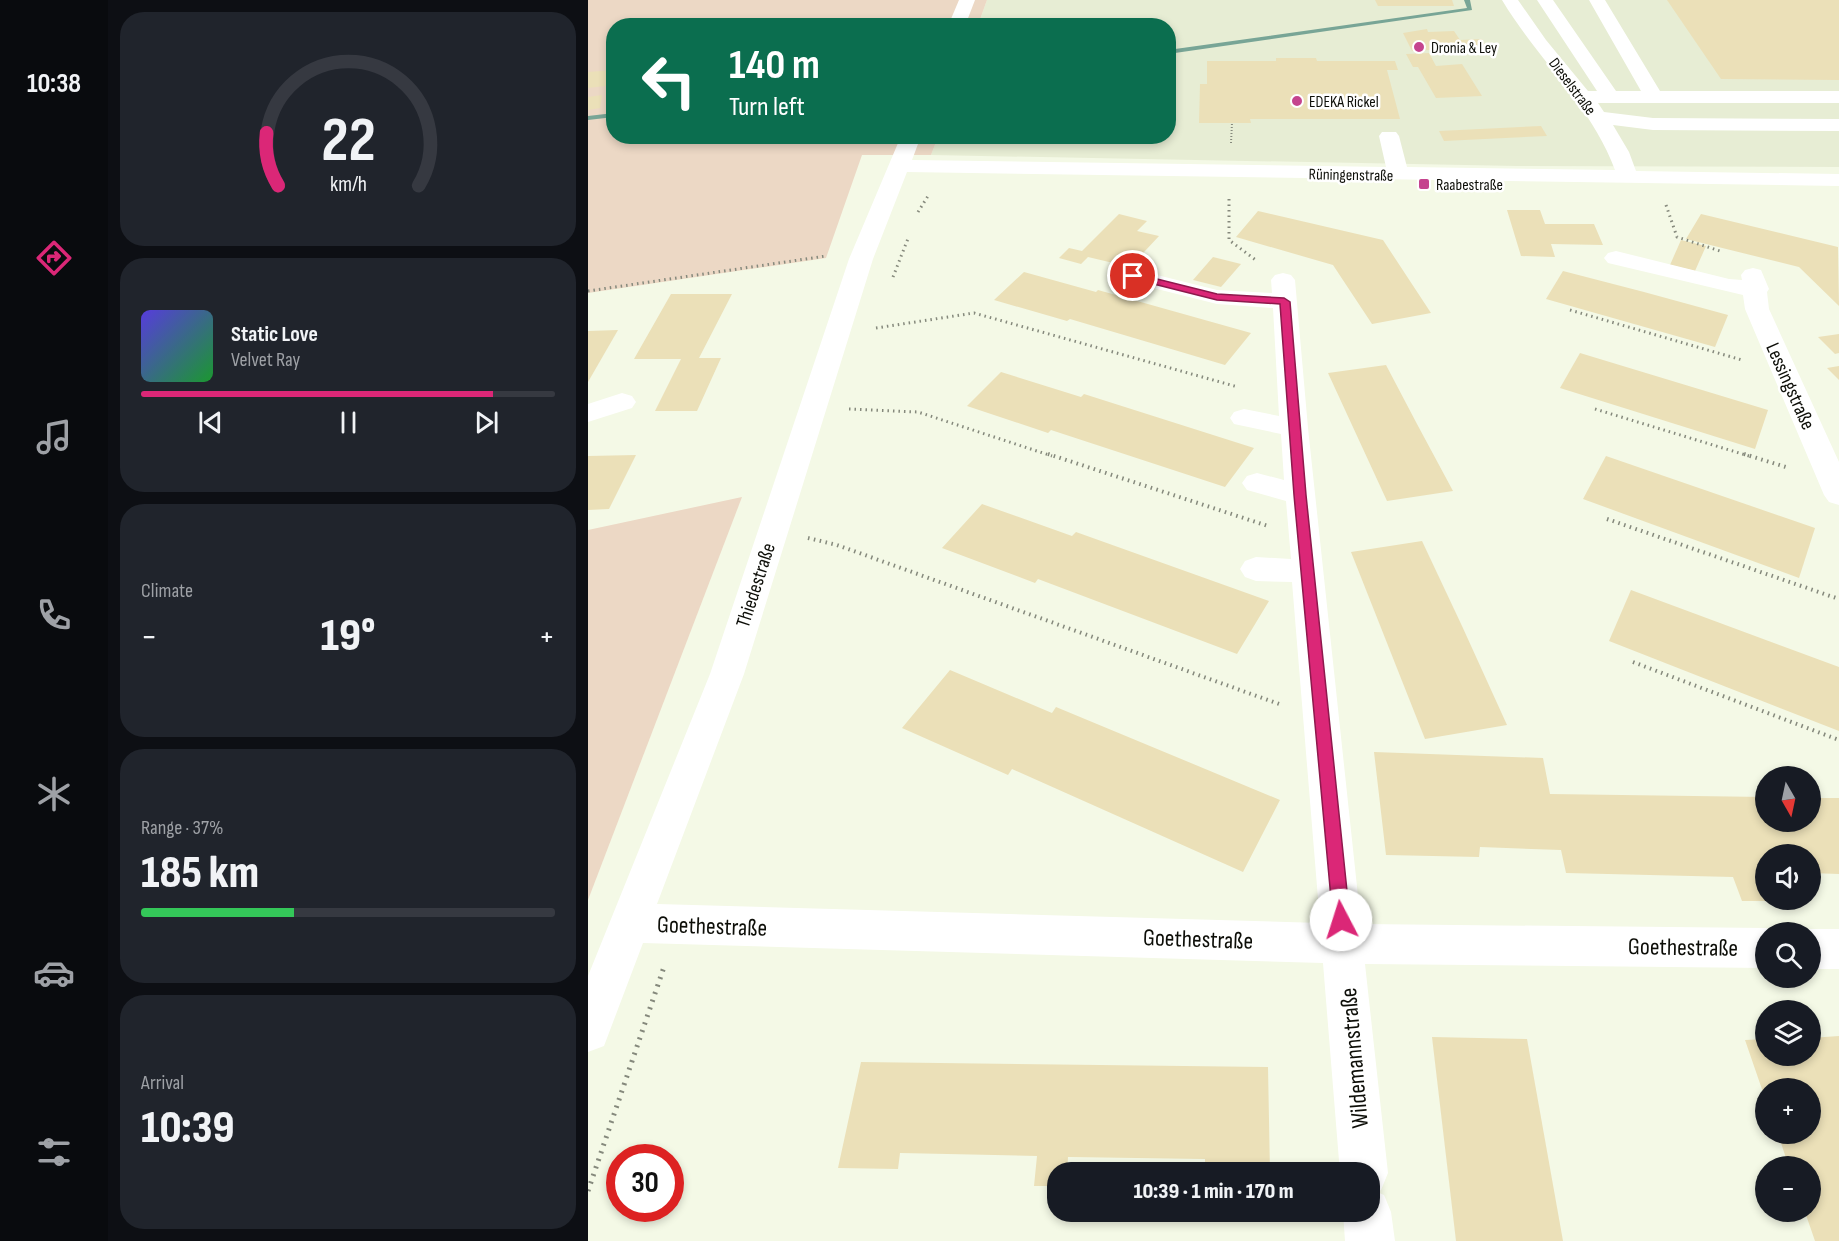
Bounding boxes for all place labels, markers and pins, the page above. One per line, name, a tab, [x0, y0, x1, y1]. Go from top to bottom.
place label: Dronia & Ley	[1431, 39, 1497, 58]
marker: Dronia & Ley	[1412, 40, 1426, 54]
place label: EDEKA Rickel	[1309, 93, 1379, 112]
marker: EDEKA Rickel	[1290, 94, 1304, 108]
place label: Raabestraße	[1436, 176, 1503, 195]
marker: Raabestraße	[1417, 177, 1431, 191]
pin	[1107, 250, 1158, 301]

